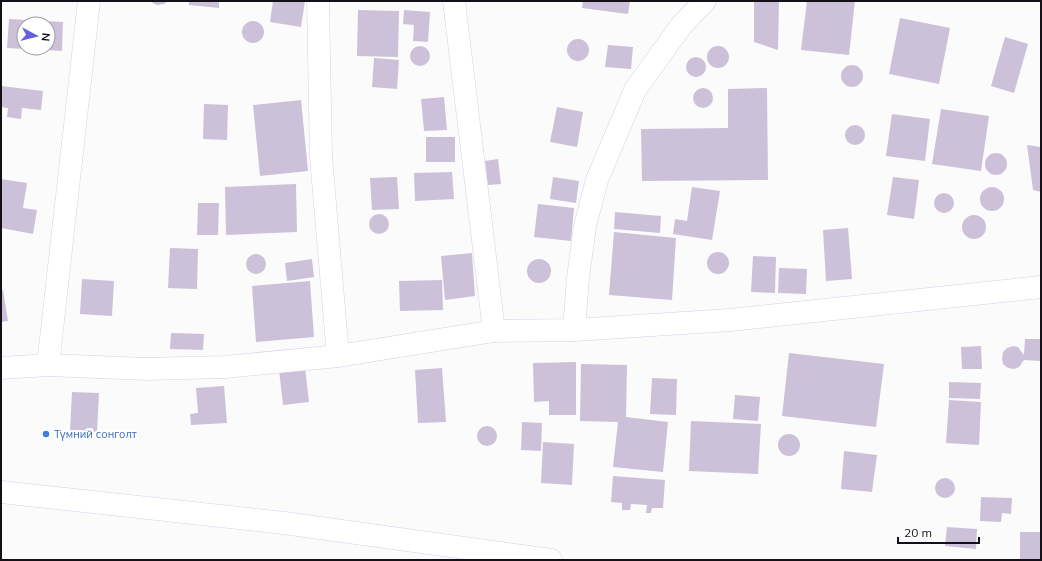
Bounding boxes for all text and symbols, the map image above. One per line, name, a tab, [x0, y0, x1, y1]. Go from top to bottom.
north arrow	[16, 16, 56, 56]
text: N	[38, 32, 53, 42]
place label: Түмний сонголт	[54, 427, 137, 441]
marker: Түмний сонголт	[41, 429, 51, 439]
scale bar	[898, 519, 979, 545]
text: 20 m	[904, 525, 932, 540]

